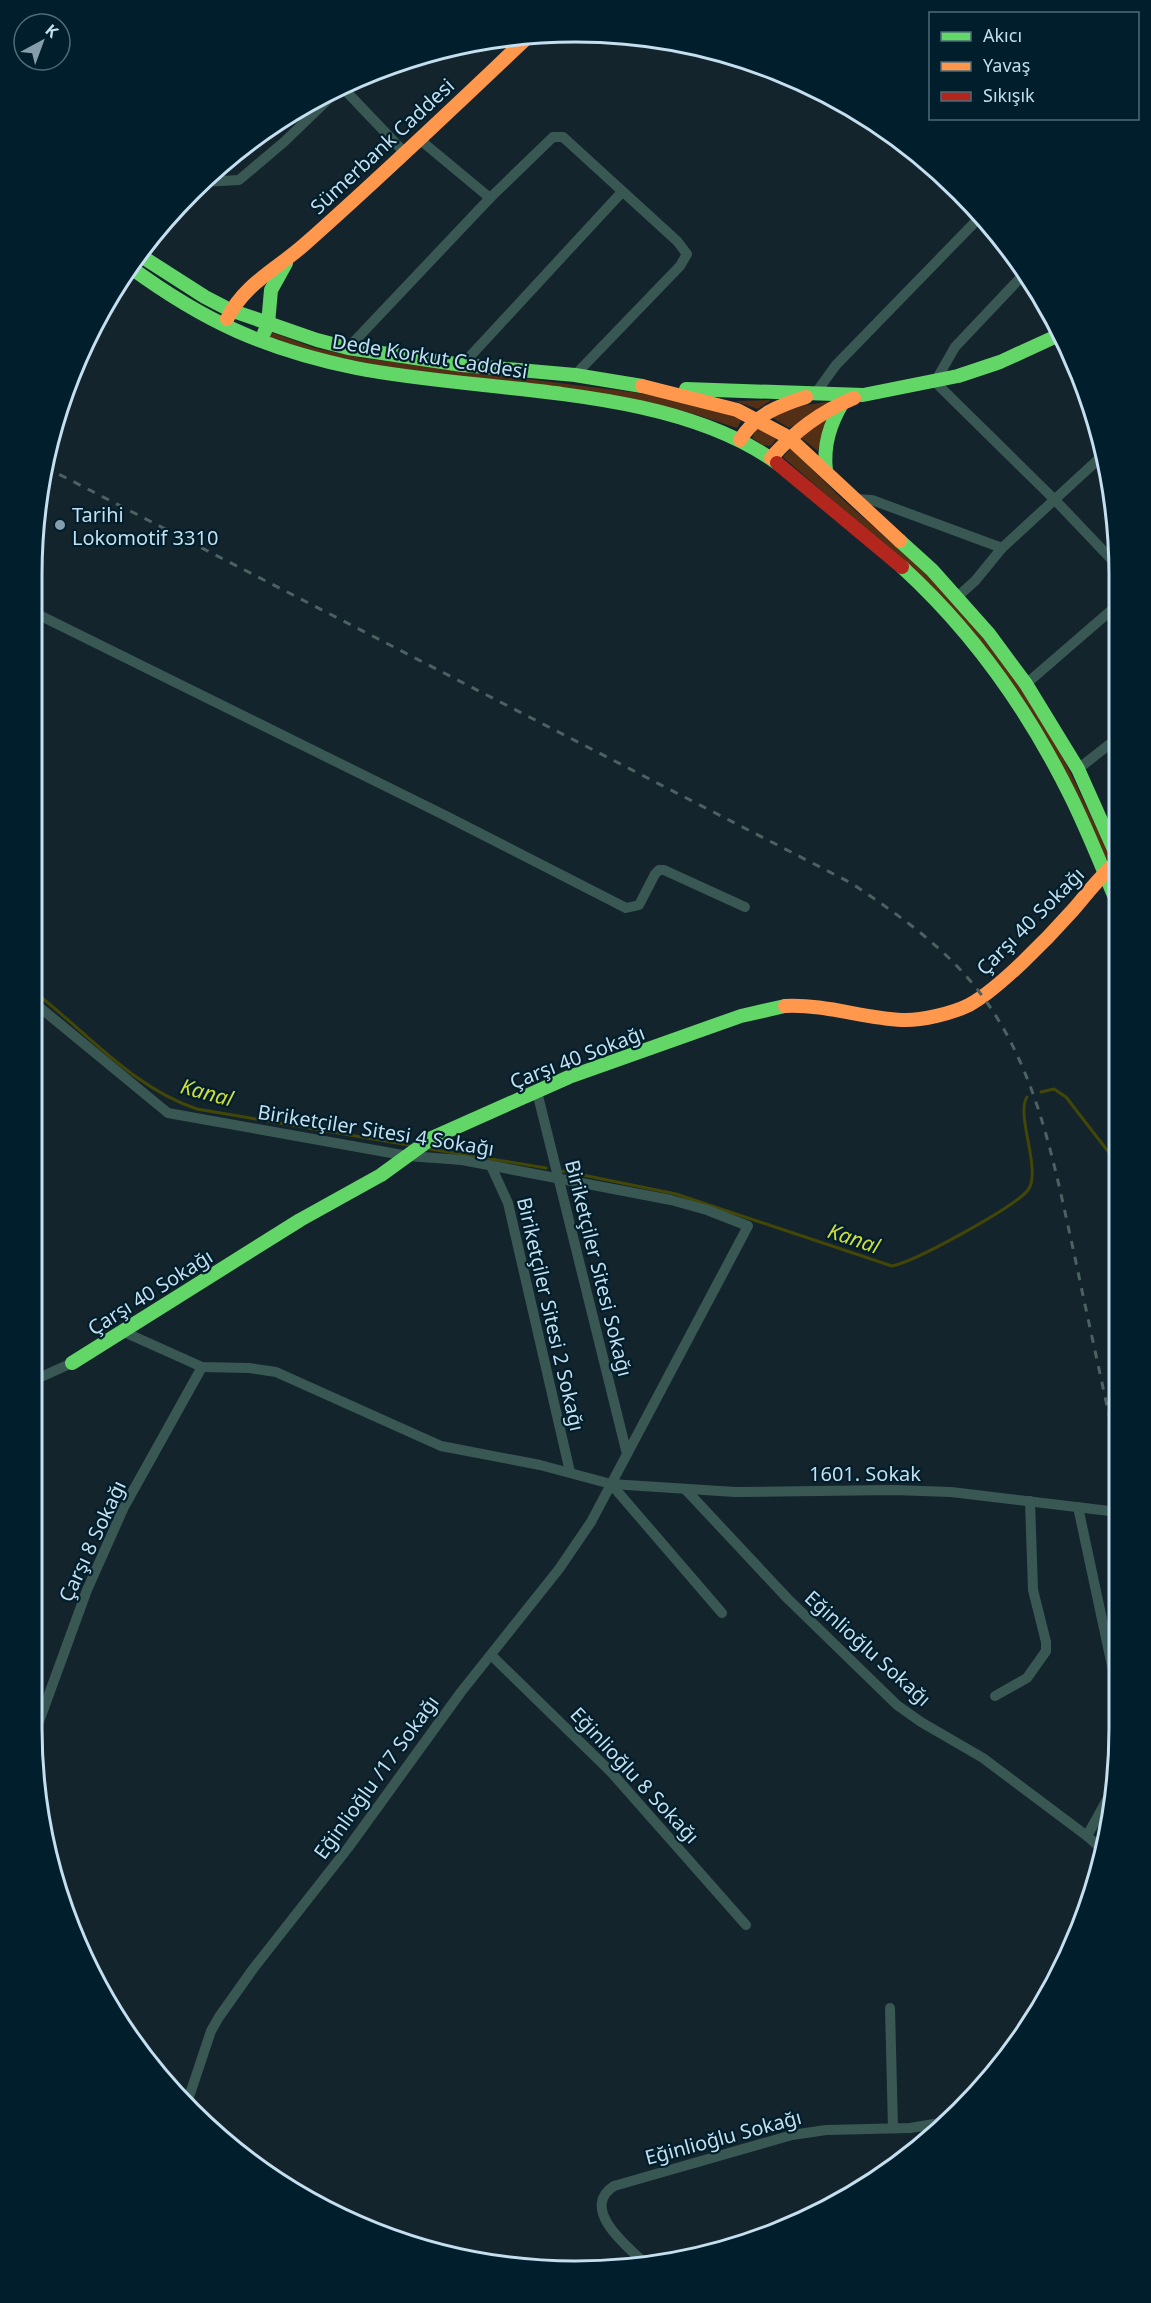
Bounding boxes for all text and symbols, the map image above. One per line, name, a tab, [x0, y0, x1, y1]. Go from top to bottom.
north arrow	[12, 12, 72, 72]
legend	[929, 12, 1139, 120]
text: K	[41, 19, 63, 43]
text: Akıcı	[983, 23, 1022, 47]
text: Yavaş	[983, 53, 1030, 77]
street label: Sümerbank Caddesi	[304, 72, 460, 220]
text: Sıkışık	[983, 83, 1035, 107]
street label: Dede Korkut Caddesi	[330, 327, 530, 385]
place label: Tarihi Lokomotif 3310	[72, 501, 218, 551]
marker: Tarihi Lokomotif 3310	[53, 518, 67, 532]
street label: Çarşı 40 Sokağı	[970, 861, 1090, 981]
street label: Çarşı 40 Sokağı	[506, 1019, 648, 1095]
water label: Kanal	[178, 1072, 237, 1113]
street label: Biriketçiler Sitesi 4 Sokağı	[256, 1098, 496, 1162]
street label: Biriketçiler Sitesi Sokağı	[559, 1157, 639, 1379]
street label: Biriketçiler Sitesi 2 Sokağı	[511, 1194, 591, 1434]
water label: Kanal	[824, 1216, 884, 1260]
street label: Çarşı 40 Sokağı	[82, 1243, 218, 1341]
street label: 1601. Sokak	[809, 1460, 921, 1487]
street label: Çarşı 8 Sokağı	[52, 1476, 132, 1606]
street label: Eğinlioğlu Sokağı	[799, 1584, 937, 1712]
street label: Eğinlioğlu /17 Sokağı	[307, 1690, 445, 1864]
street label: Eğinlioğlu 8 Sokağı	[565, 1701, 705, 1849]
street label: Eğinlioğlu Sokağı	[642, 2103, 804, 2171]

